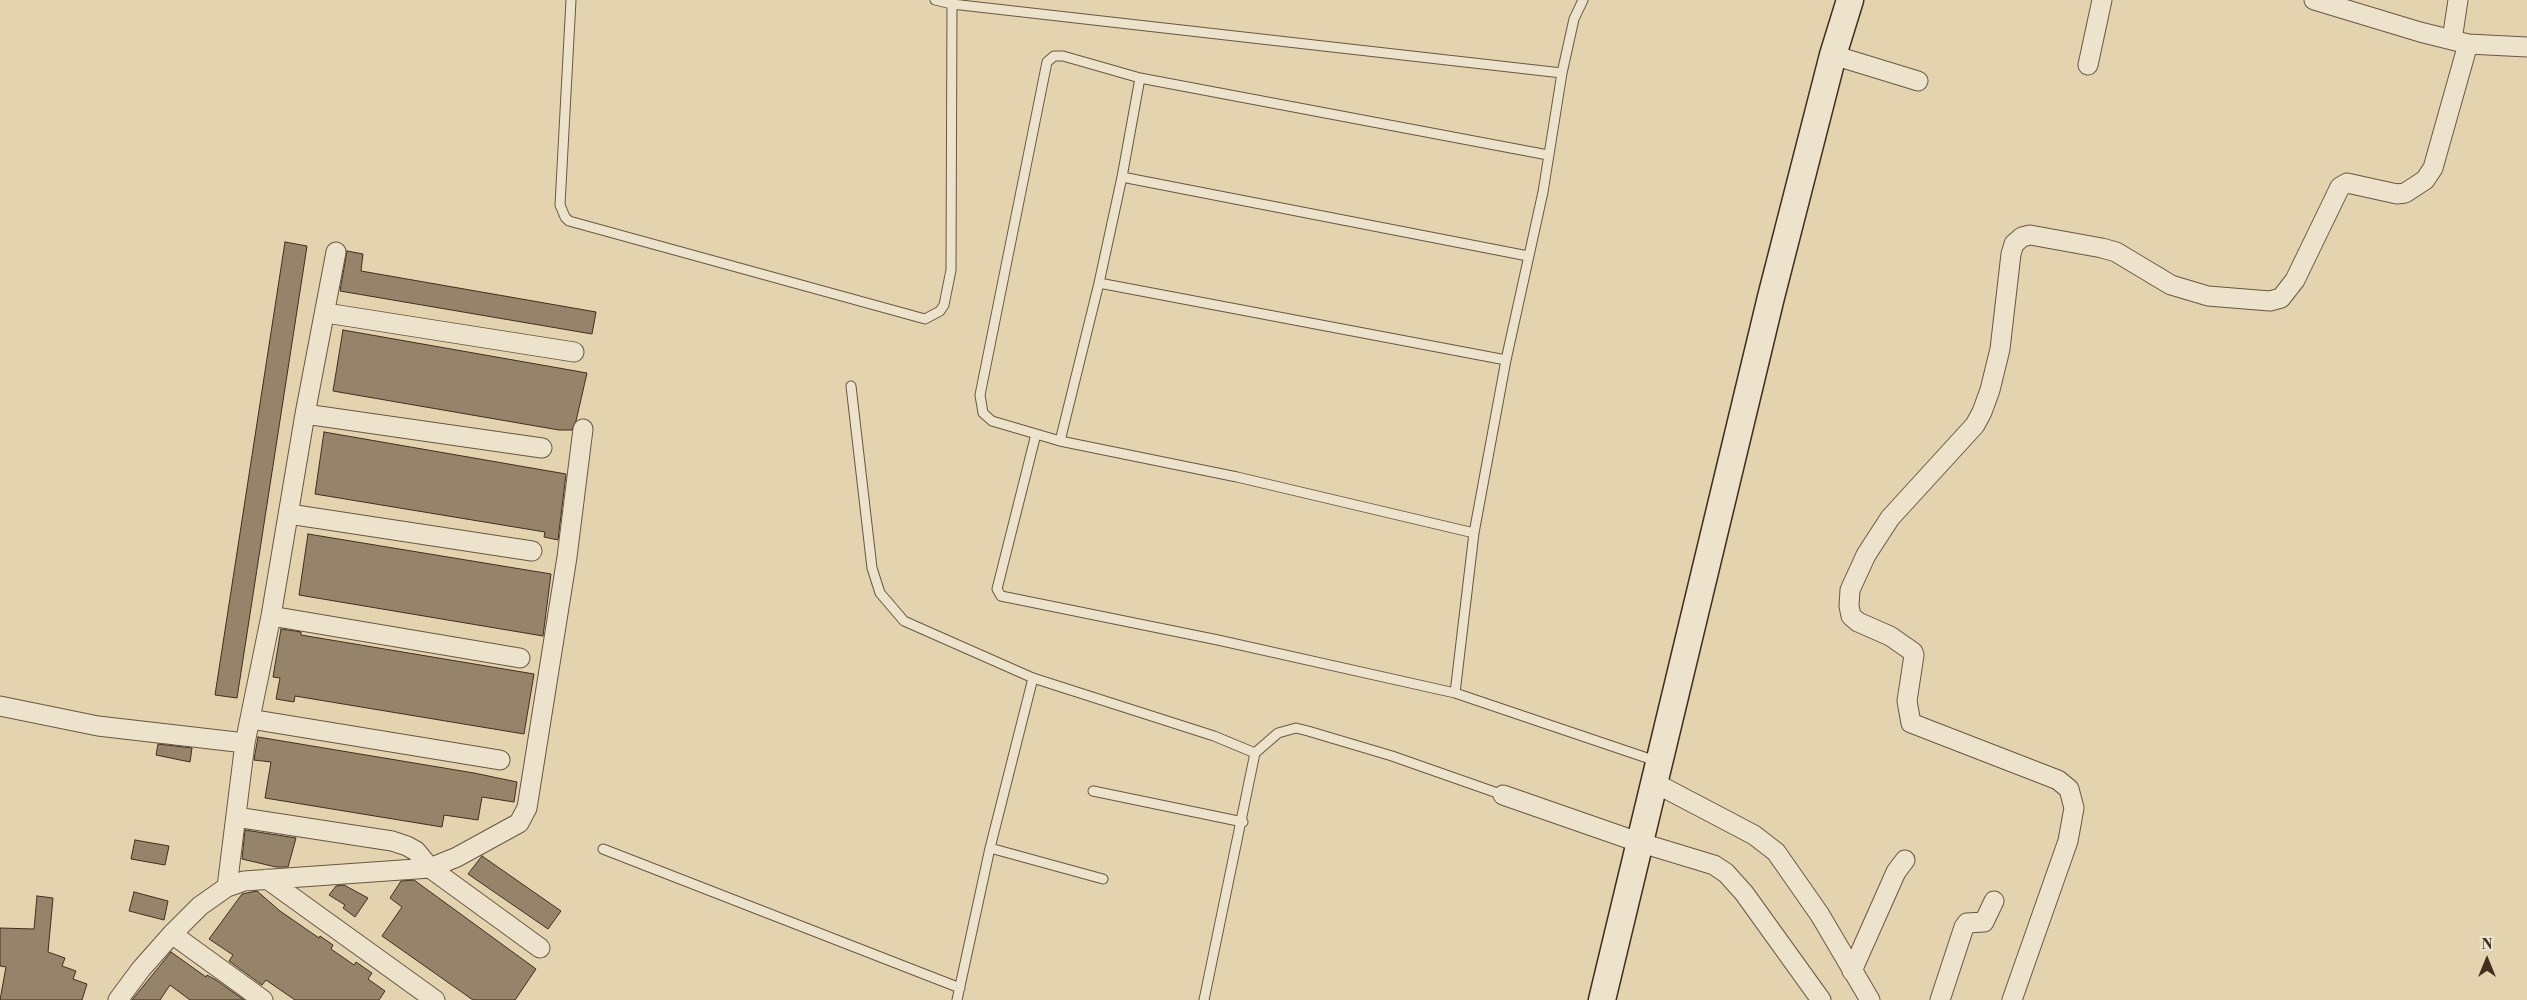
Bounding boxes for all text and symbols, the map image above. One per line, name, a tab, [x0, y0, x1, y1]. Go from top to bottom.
north arrow	[2462, 935, 2512, 985]
text: N	[2481, 936, 2493, 954]

